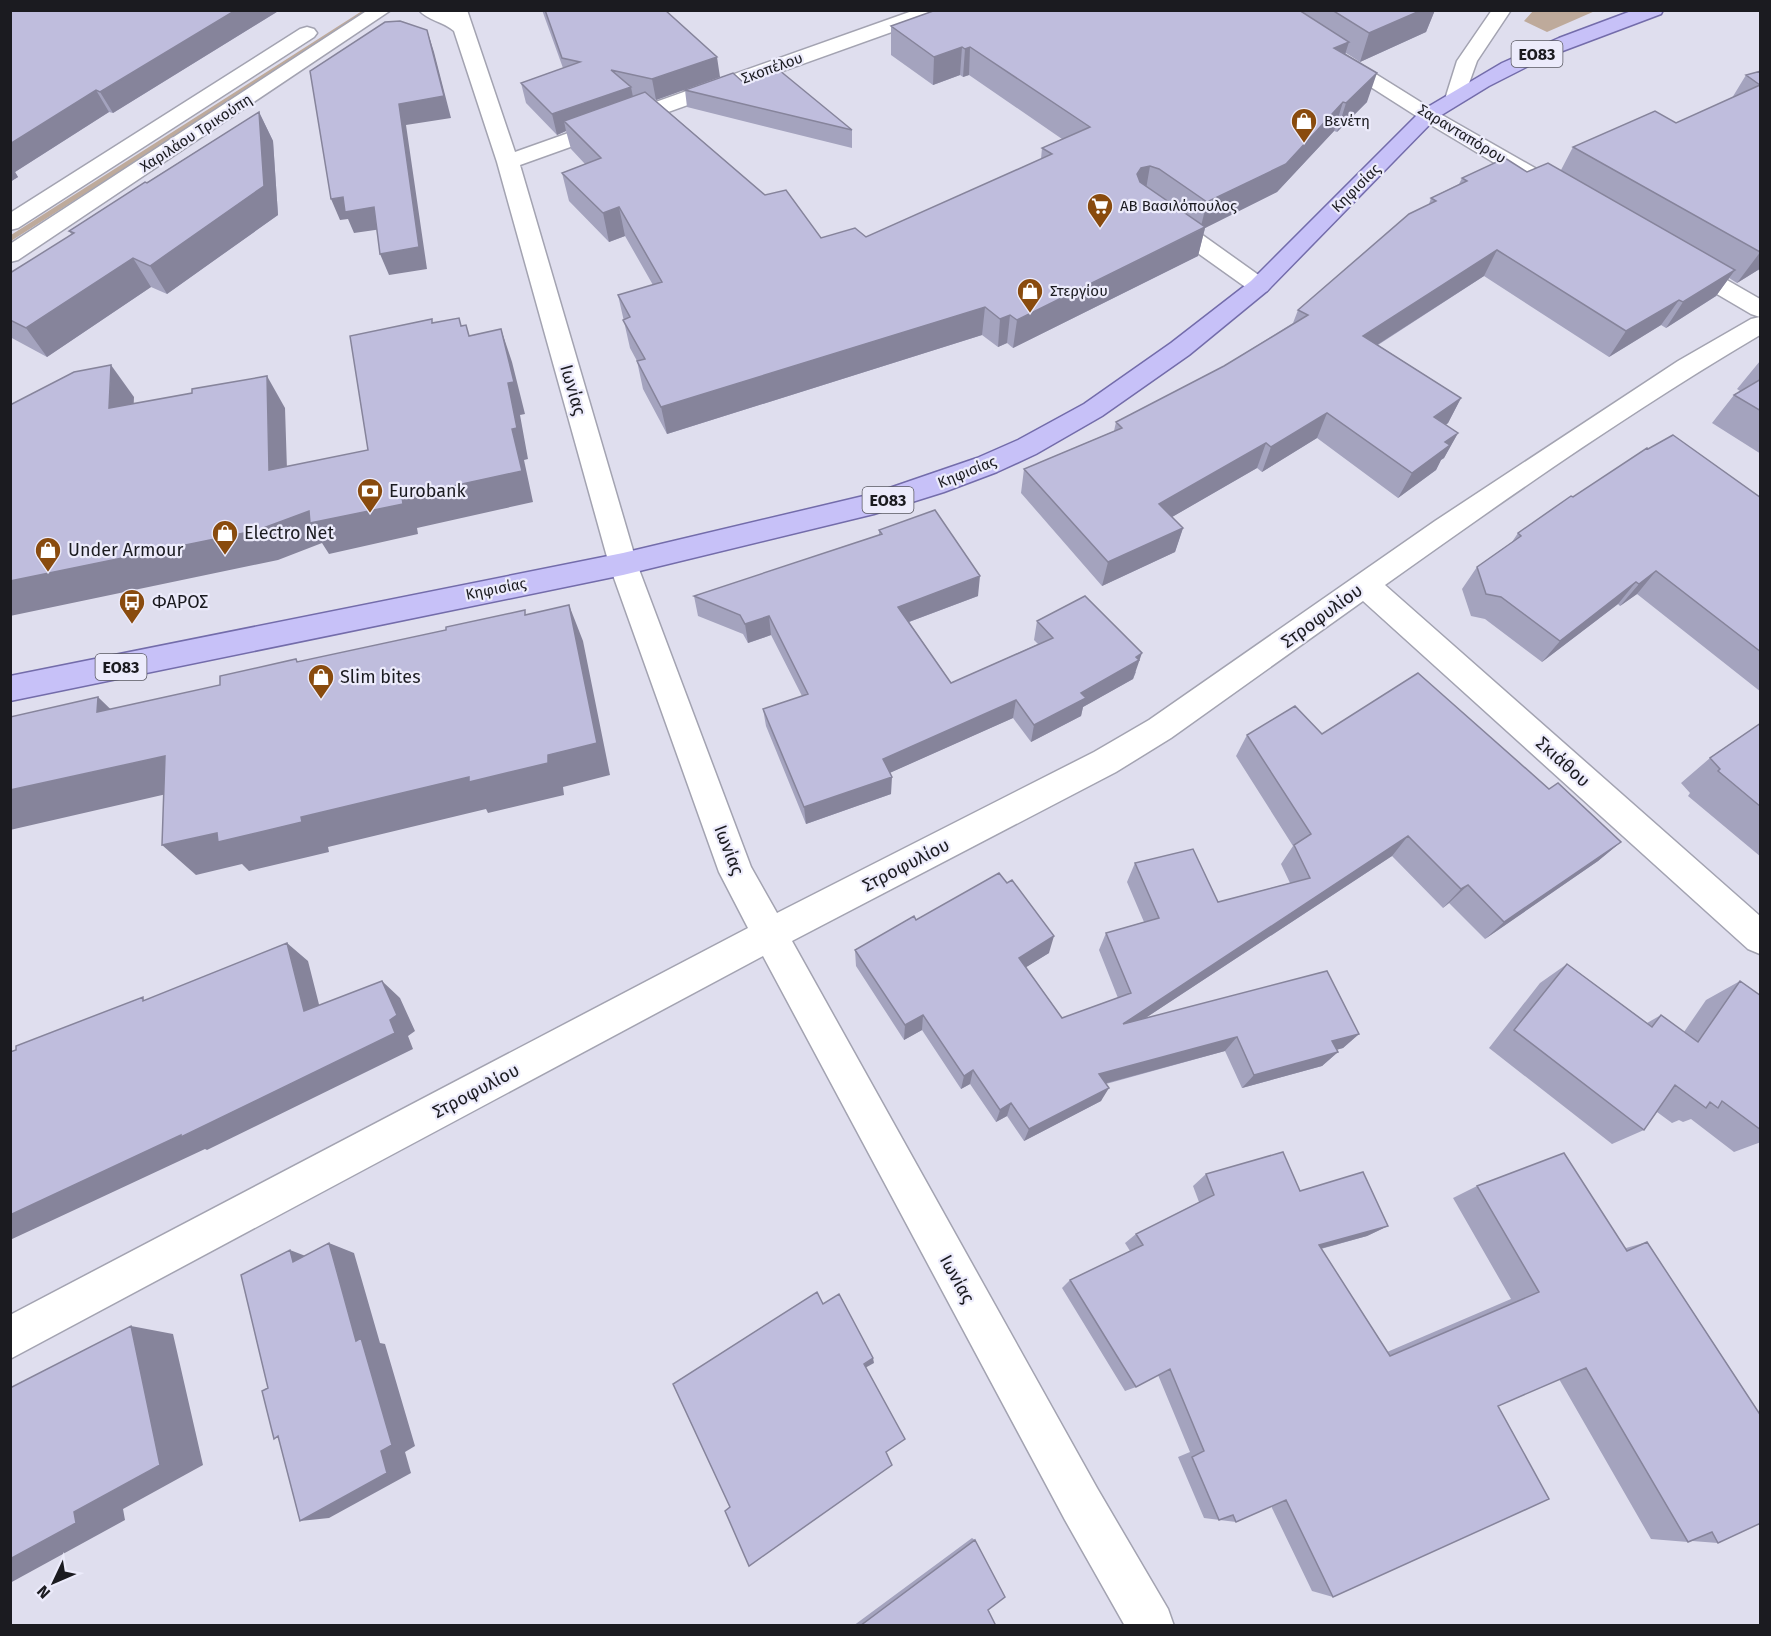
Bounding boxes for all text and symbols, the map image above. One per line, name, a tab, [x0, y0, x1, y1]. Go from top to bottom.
road number: ΕΟ83	[1512, 41, 1562, 67]
street label: Σκοπέλου	[739, 49, 805, 87]
street label: Χαριλάου Τρικούπη	[137, 90, 255, 176]
street label: Σαρανταπόρου	[1415, 101, 1509, 167]
shop icon: Βενέτη	[1289, 106, 1319, 144]
place label: Βενέτη	[1324, 112, 1370, 130]
street label: Κηφισίας	[1328, 160, 1384, 216]
supermarket icon: ΑΒ Βασιλόπουλος	[1085, 191, 1115, 229]
place label: ΑΒ Βασιλόπουλος	[1120, 197, 1237, 215]
shop icon: Στεργίου	[1015, 276, 1045, 314]
place label: Στεργίου	[1050, 282, 1108, 300]
street label: Ιωνίας	[555, 362, 591, 418]
street label: Κηφισίας	[935, 452, 999, 492]
bank icon: Eurobank	[355, 476, 385, 514]
place label: Eurobank	[389, 480, 467, 502]
road number: ΕΟ83	[862, 487, 914, 513]
shop icon: Electro Net	[210, 518, 240, 556]
place label: Electro Net	[244, 522, 334, 544]
shop icon: Under Armour	[33, 535, 63, 573]
place label: Under Armour	[68, 539, 183, 561]
street label: Κηφισίας	[464, 574, 528, 604]
street label: Στροφυλίου	[1277, 579, 1367, 653]
bus stop icon: ΦΑΡΟΣ	[117, 587, 147, 625]
place label: ΦΑΡΟΣ	[152, 591, 208, 613]
road number: ΕΟ83	[96, 654, 146, 680]
shop icon: Slim bites	[306, 662, 336, 700]
place label: Slim bites	[340, 666, 421, 688]
street label: Σκιάθου	[1532, 732, 1594, 792]
street label: Ιωνίας	[709, 822, 749, 879]
street label: Στροφυλίου	[859, 834, 953, 896]
street label: Στροφυλίου	[429, 1059, 523, 1123]
street label: Ιωνίας	[935, 1251, 979, 1308]
north arrow	[24, 1552, 84, 1612]
text: N	[33, 1582, 54, 1602]

